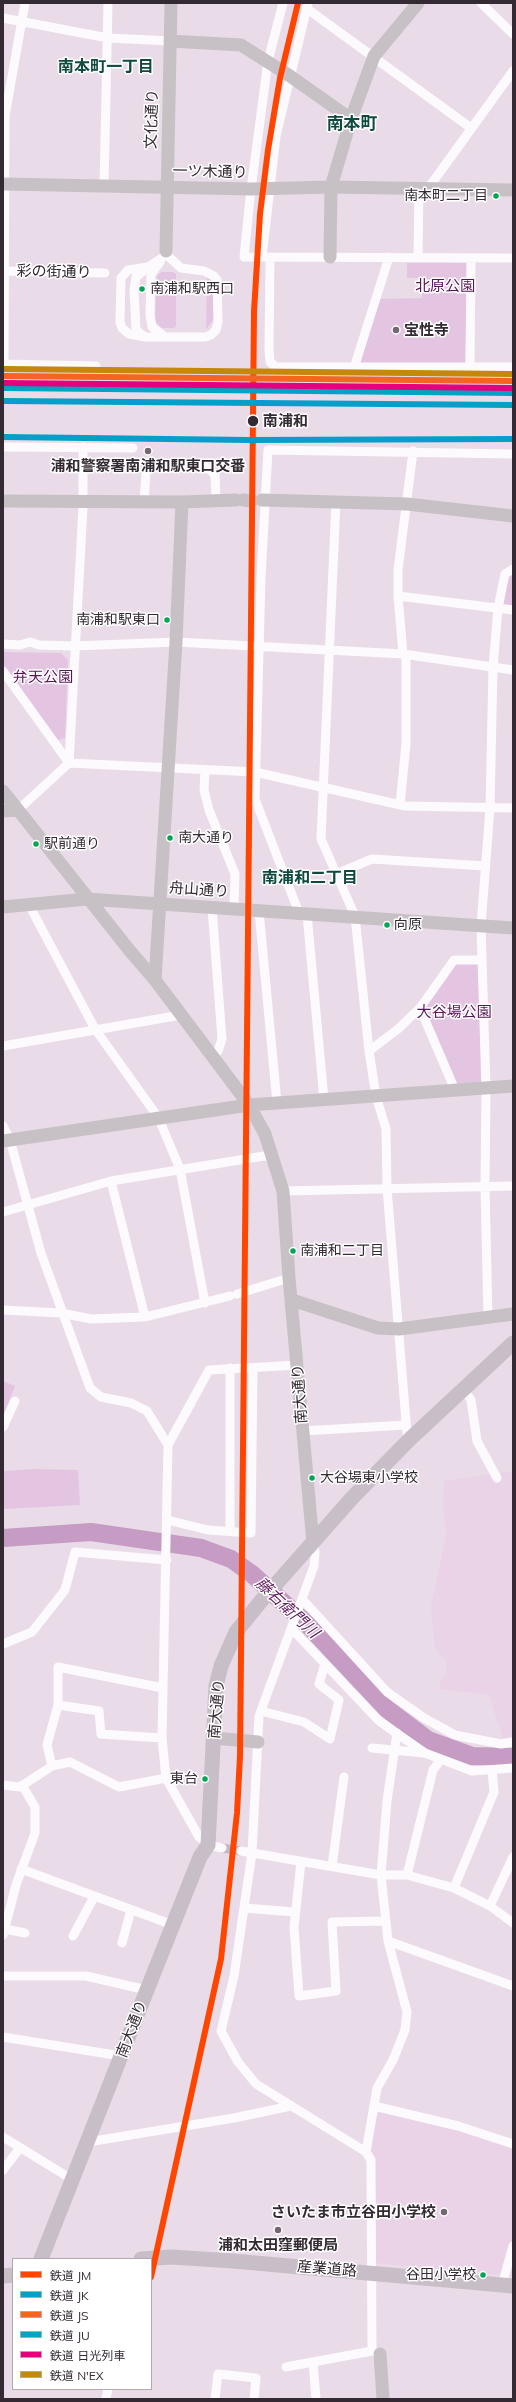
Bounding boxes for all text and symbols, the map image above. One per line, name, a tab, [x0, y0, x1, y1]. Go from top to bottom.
district label: 南本町一丁目	[58, 57, 154, 77]
street label: 文化通り	[142, 89, 162, 149]
district label: 南本町	[327, 114, 377, 134]
street label: 一ツ木通り	[172, 162, 248, 182]
place label: 南本町二丁目	[404, 188, 488, 204]
marker: 南本町二丁目	[491, 191, 501, 201]
street label: 彩の街通り	[16, 262, 92, 282]
park label: 北原公園	[415, 277, 475, 295]
place label: 南浦和駅西口	[150, 281, 234, 297]
marker: 南浦和駅西口	[137, 284, 147, 294]
place label: 宝性寺	[404, 321, 449, 339]
marker: 宝性寺	[391, 325, 401, 335]
place label: 南浦和	[263, 412, 308, 430]
marker: 南浦和	[246, 414, 260, 428]
marker: 浦和警察署南浦和駅東口交番	[143, 446, 153, 456]
place label: 浦和警察署南浦和駅東口交番	[51, 457, 245, 475]
place label: 南浦和駅東口	[76, 612, 160, 628]
marker: 南浦和駅東口	[162, 615, 172, 625]
park label: 弁天公園	[13, 668, 73, 686]
place label: 南大通り	[178, 830, 234, 846]
marker: 南大通り	[165, 833, 175, 843]
place label: 駅前通り	[44, 836, 100, 852]
marker: 駅前通り	[31, 839, 41, 849]
district label: 南浦和二丁目	[262, 868, 358, 888]
street label: 舟山通り	[168, 879, 230, 901]
place label: 向原	[394, 917, 422, 933]
marker: 向原	[382, 920, 392, 930]
park label: 大谷場公園	[417, 1003, 491, 1021]
place label: 南浦和二丁目	[300, 1243, 384, 1259]
marker: 南浦和二丁目	[288, 1246, 298, 1256]
street label: 南大通り	[289, 1363, 311, 1425]
place label: 大谷場東小学校	[320, 1470, 418, 1486]
marker: 大谷場東小学校	[307, 1473, 317, 1483]
water label: 藤右衛門川	[251, 1574, 323, 1642]
street label: 南大通り	[205, 1678, 229, 1740]
place label: 東台	[170, 1771, 198, 1787]
marker: 東台	[200, 1774, 210, 1784]
street label: 南大通り	[113, 1998, 151, 2060]
place label: さいたま市立谷田小学校	[271, 2203, 436, 2221]
marker: さいたま市立谷田小学校	[439, 2207, 449, 2217]
marker: 浦和太田窪郵便局	[273, 2225, 283, 2235]
place label: 浦和太田窪郵便局	[218, 2236, 338, 2254]
street label: 産業道路	[296, 2257, 358, 2281]
legend	[12, 2258, 152, 2390]
place label: 谷田小学校	[406, 2267, 476, 2283]
text: 鉄道 JM	[50, 2268, 91, 2283]
marker: 谷田小学校	[478, 2270, 488, 2280]
text: 鉄道 JK	[50, 2288, 89, 2303]
text: 鉄道 JS	[50, 2308, 89, 2323]
text: 鉄道 JU	[50, 2328, 90, 2343]
text: 鉄道 日光列車	[50, 2348, 125, 2363]
text: 鉄道 N'EX	[50, 2368, 104, 2383]

